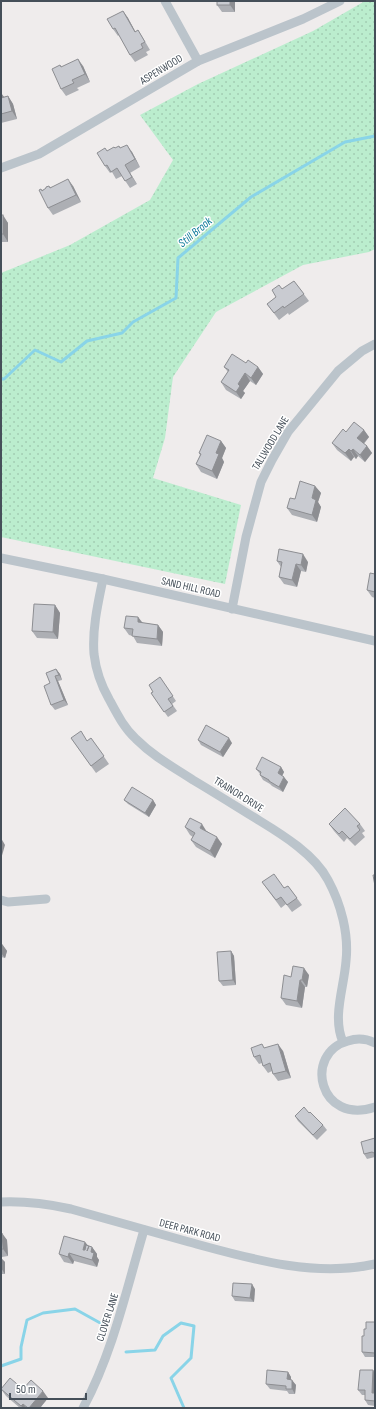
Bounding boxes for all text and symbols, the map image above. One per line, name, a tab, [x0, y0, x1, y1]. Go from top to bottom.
street label: ASPENWOOD	[137, 52, 185, 88]
water label: Still Brook	[175, 214, 216, 251]
street label: TALLWOOD LANE	[249, 414, 292, 473]
street label: SAND HILL ROAD	[160, 574, 222, 601]
street label: TRAINOR DRIVE	[211, 774, 266, 815]
street label: DEER PARK ROAD	[158, 1216, 222, 1245]
street label: CLOVER LANE	[94, 1291, 121, 1343]
scale bar	[10, 1375, 86, 1401]
text: 50 m	[16, 1382, 36, 1397]

